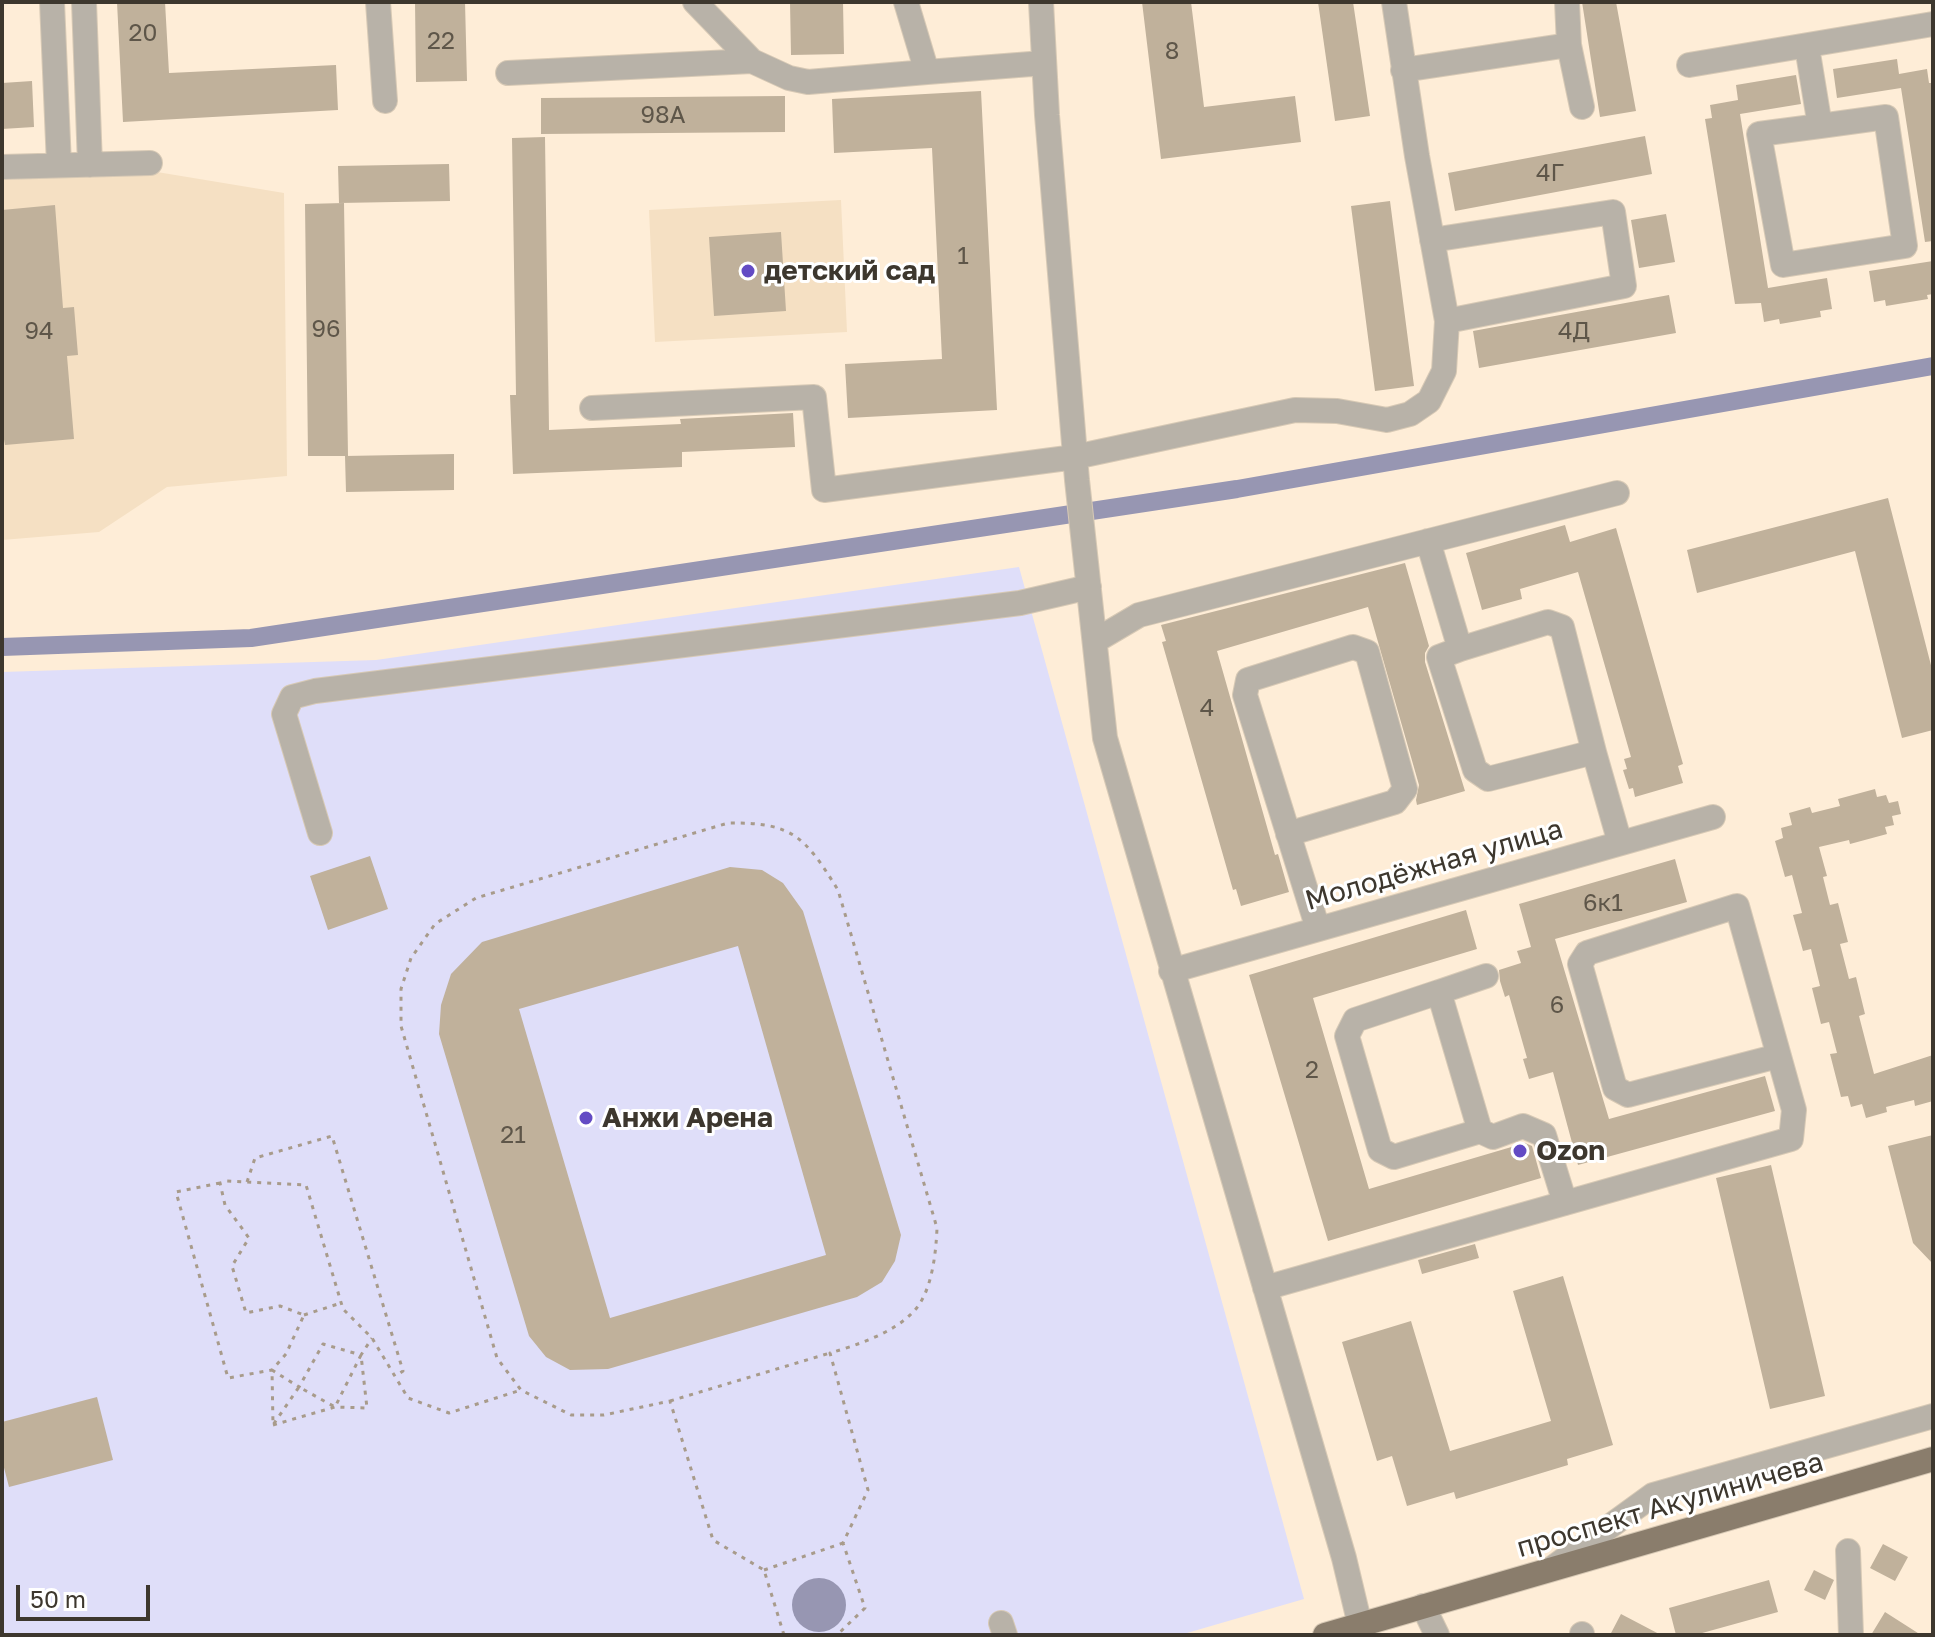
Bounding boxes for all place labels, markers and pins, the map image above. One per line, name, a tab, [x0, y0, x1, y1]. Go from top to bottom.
place label: детский сад	[764, 254, 935, 288]
marker: детский сад	[739, 262, 757, 280]
place label: Анжи Арена	[602, 1101, 773, 1135]
marker: Анжи Арена	[577, 1109, 595, 1127]
place label: Ozon	[1536, 1134, 1605, 1168]
marker: Ozon	[1511, 1142, 1529, 1160]

